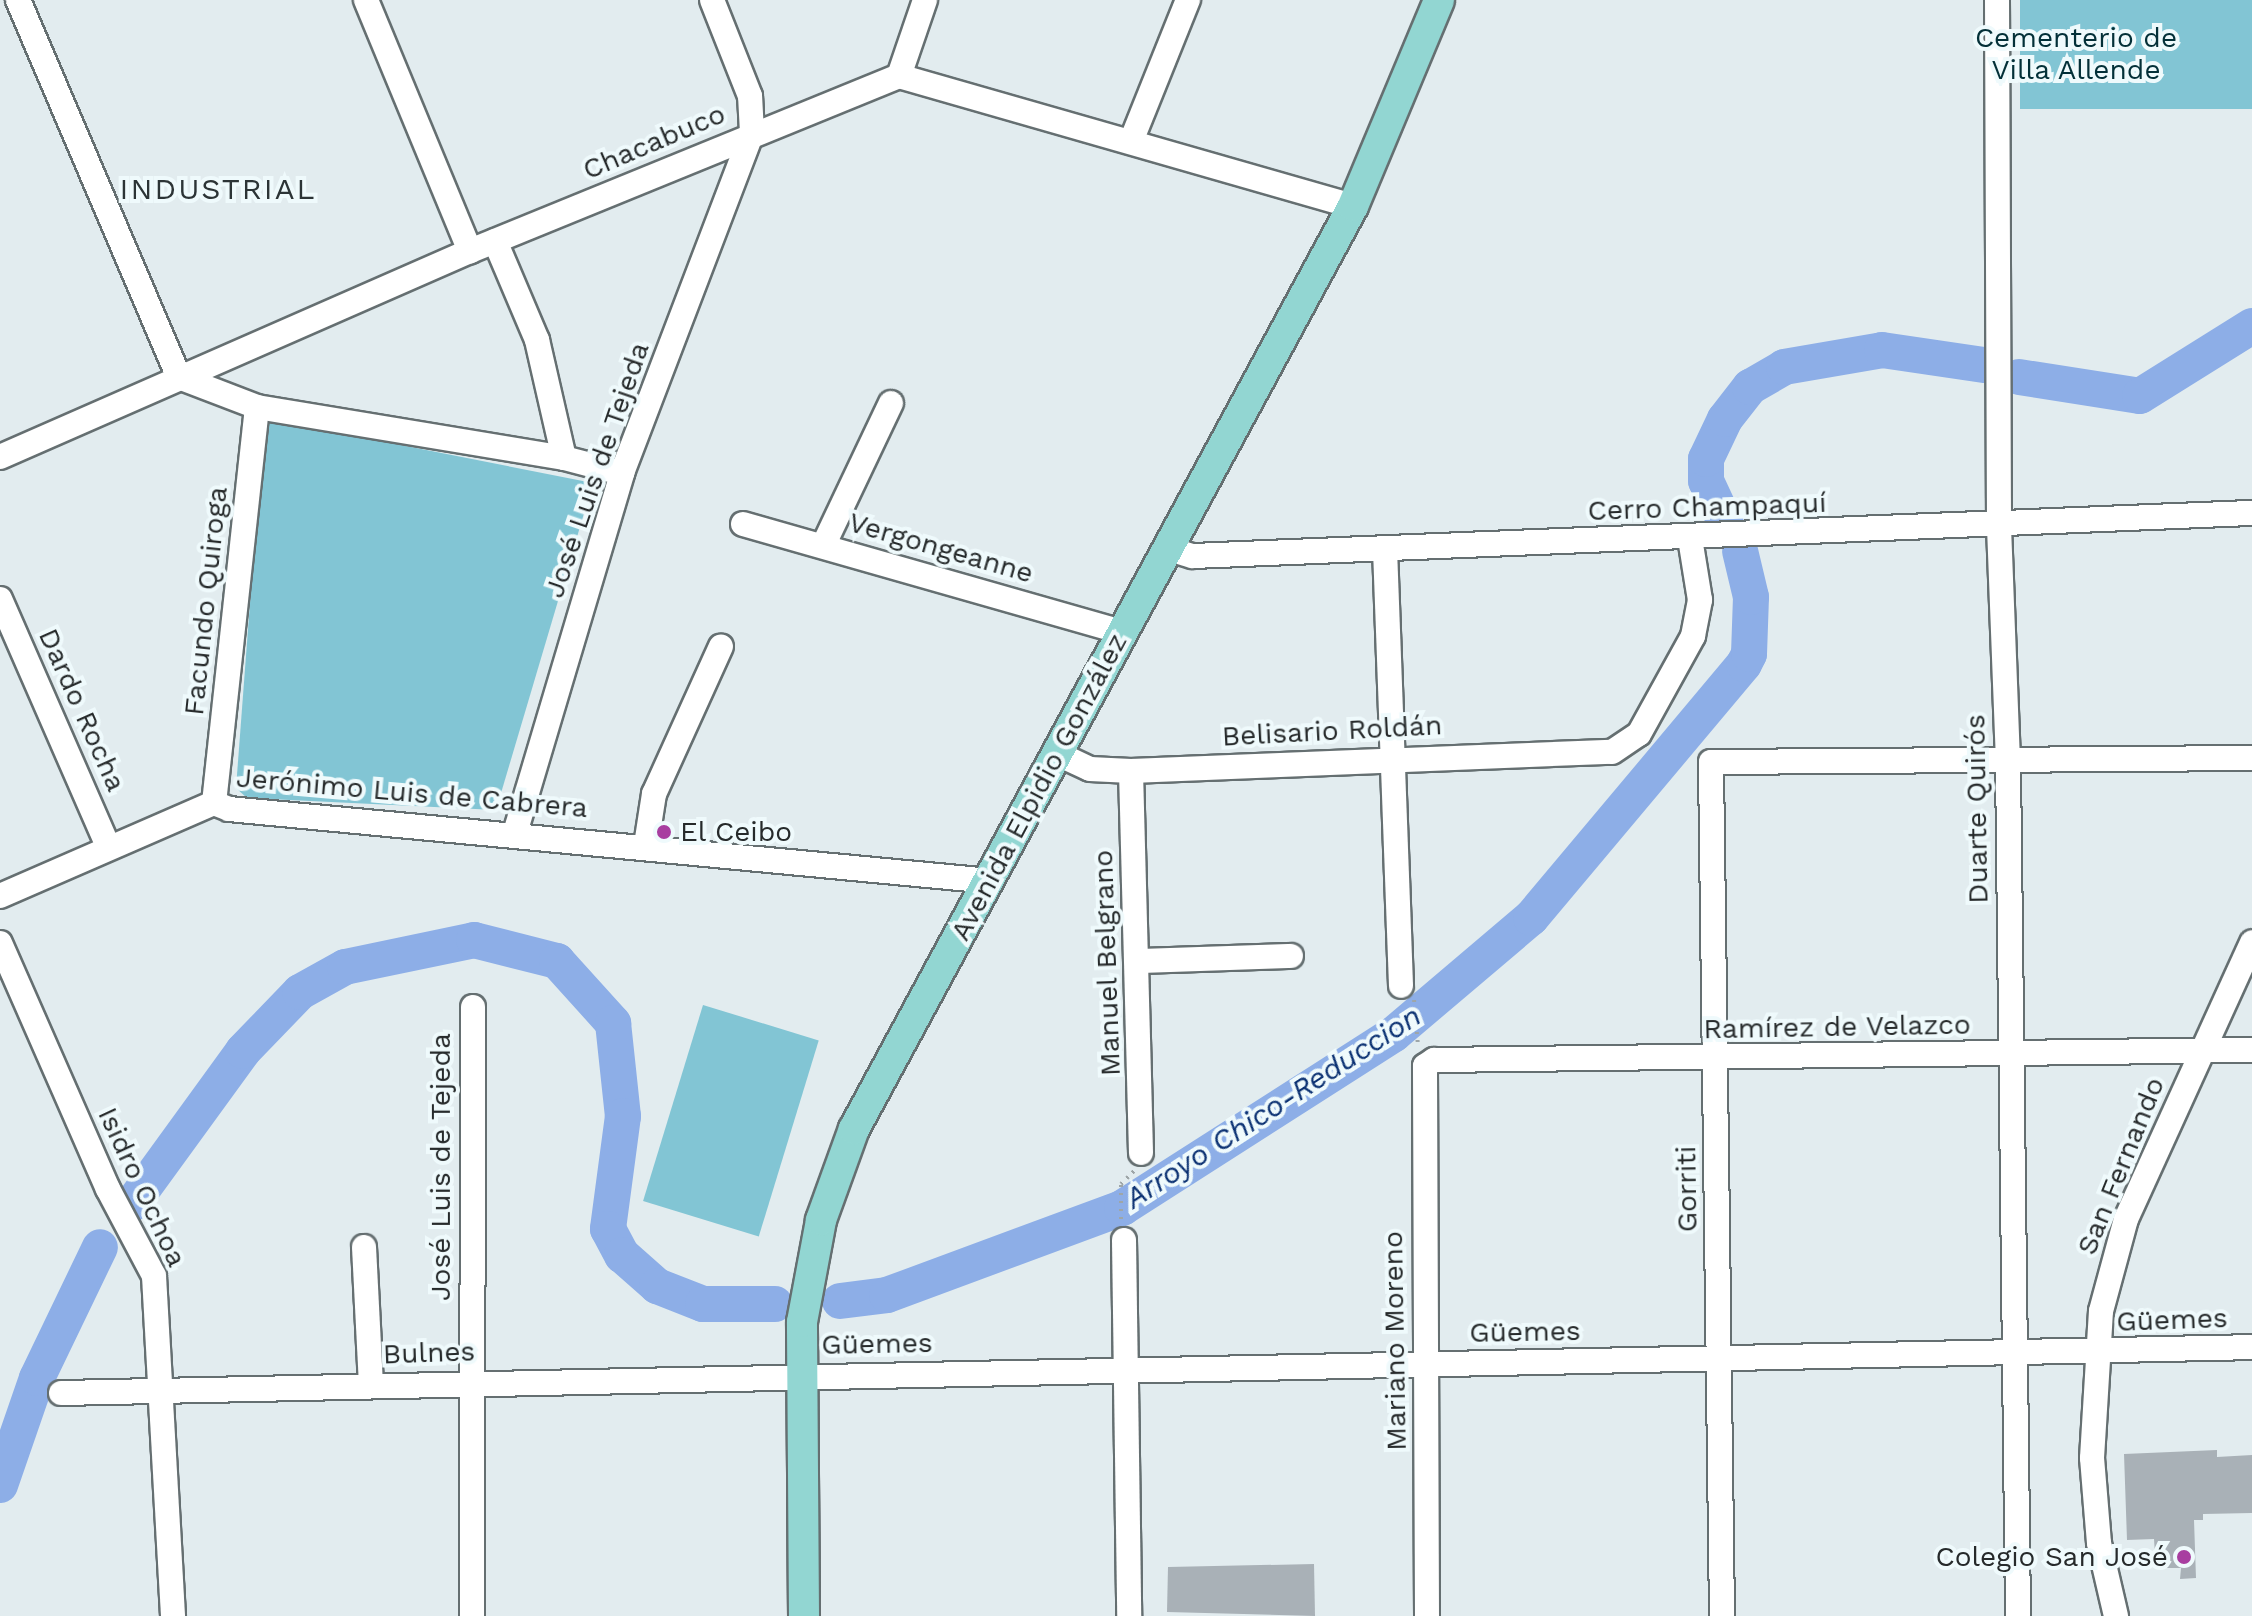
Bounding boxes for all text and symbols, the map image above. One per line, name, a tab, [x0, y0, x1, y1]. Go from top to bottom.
park label: Cementerio de Villa Allende	[1975, 21, 2177, 87]
street label: Chacabuco	[578, 97, 730, 187]
district label: INDUSTRIAL	[120, 171, 316, 207]
street label: José Luis de Tejeda	[537, 338, 657, 602]
street label: Facundo Quiroga	[177, 485, 235, 717]
street label: Cerro Champaquí	[1587, 486, 1827, 528]
street label: Vergongeanne	[845, 506, 1037, 590]
street label: Dardo Rocha	[31, 623, 133, 797]
street label: Avenida Elpidio González	[943, 627, 1135, 947]
street label: Belisario Roldán	[1221, 708, 1443, 754]
street label: Duarte Quirós	[1959, 714, 1995, 904]
street label: Jerónimo Luis de Cabrera	[235, 761, 589, 825]
place label: El Ceibo	[680, 815, 793, 849]
marker: El Ceibo	[655, 823, 673, 841]
street label: Manuel Belgrano	[1086, 849, 1128, 1077]
water label: Arroyo Chico-Reduccion	[1118, 998, 1428, 1216]
street label: Ramírez de Velazco	[1703, 1008, 1971, 1046]
street label: José Luis de Tejeda	[424, 1033, 458, 1301]
street label: San Fernando	[2070, 1072, 2172, 1260]
street label: Isidro Ochoa	[90, 1102, 194, 1272]
street label: Gorriti	[1669, 1145, 1705, 1233]
street label: Mariano Moreno	[1376, 1231, 1414, 1451]
street label: Güemes	[2116, 1301, 2228, 1339]
street label: Güemes	[1469, 1314, 1581, 1350]
street label: Güemes	[821, 1326, 933, 1362]
street label: Bulnes	[382, 1335, 476, 1371]
place label: Colegio San José	[1935, 1540, 2168, 1574]
marker: Colegio San José	[2175, 1548, 2193, 1566]

